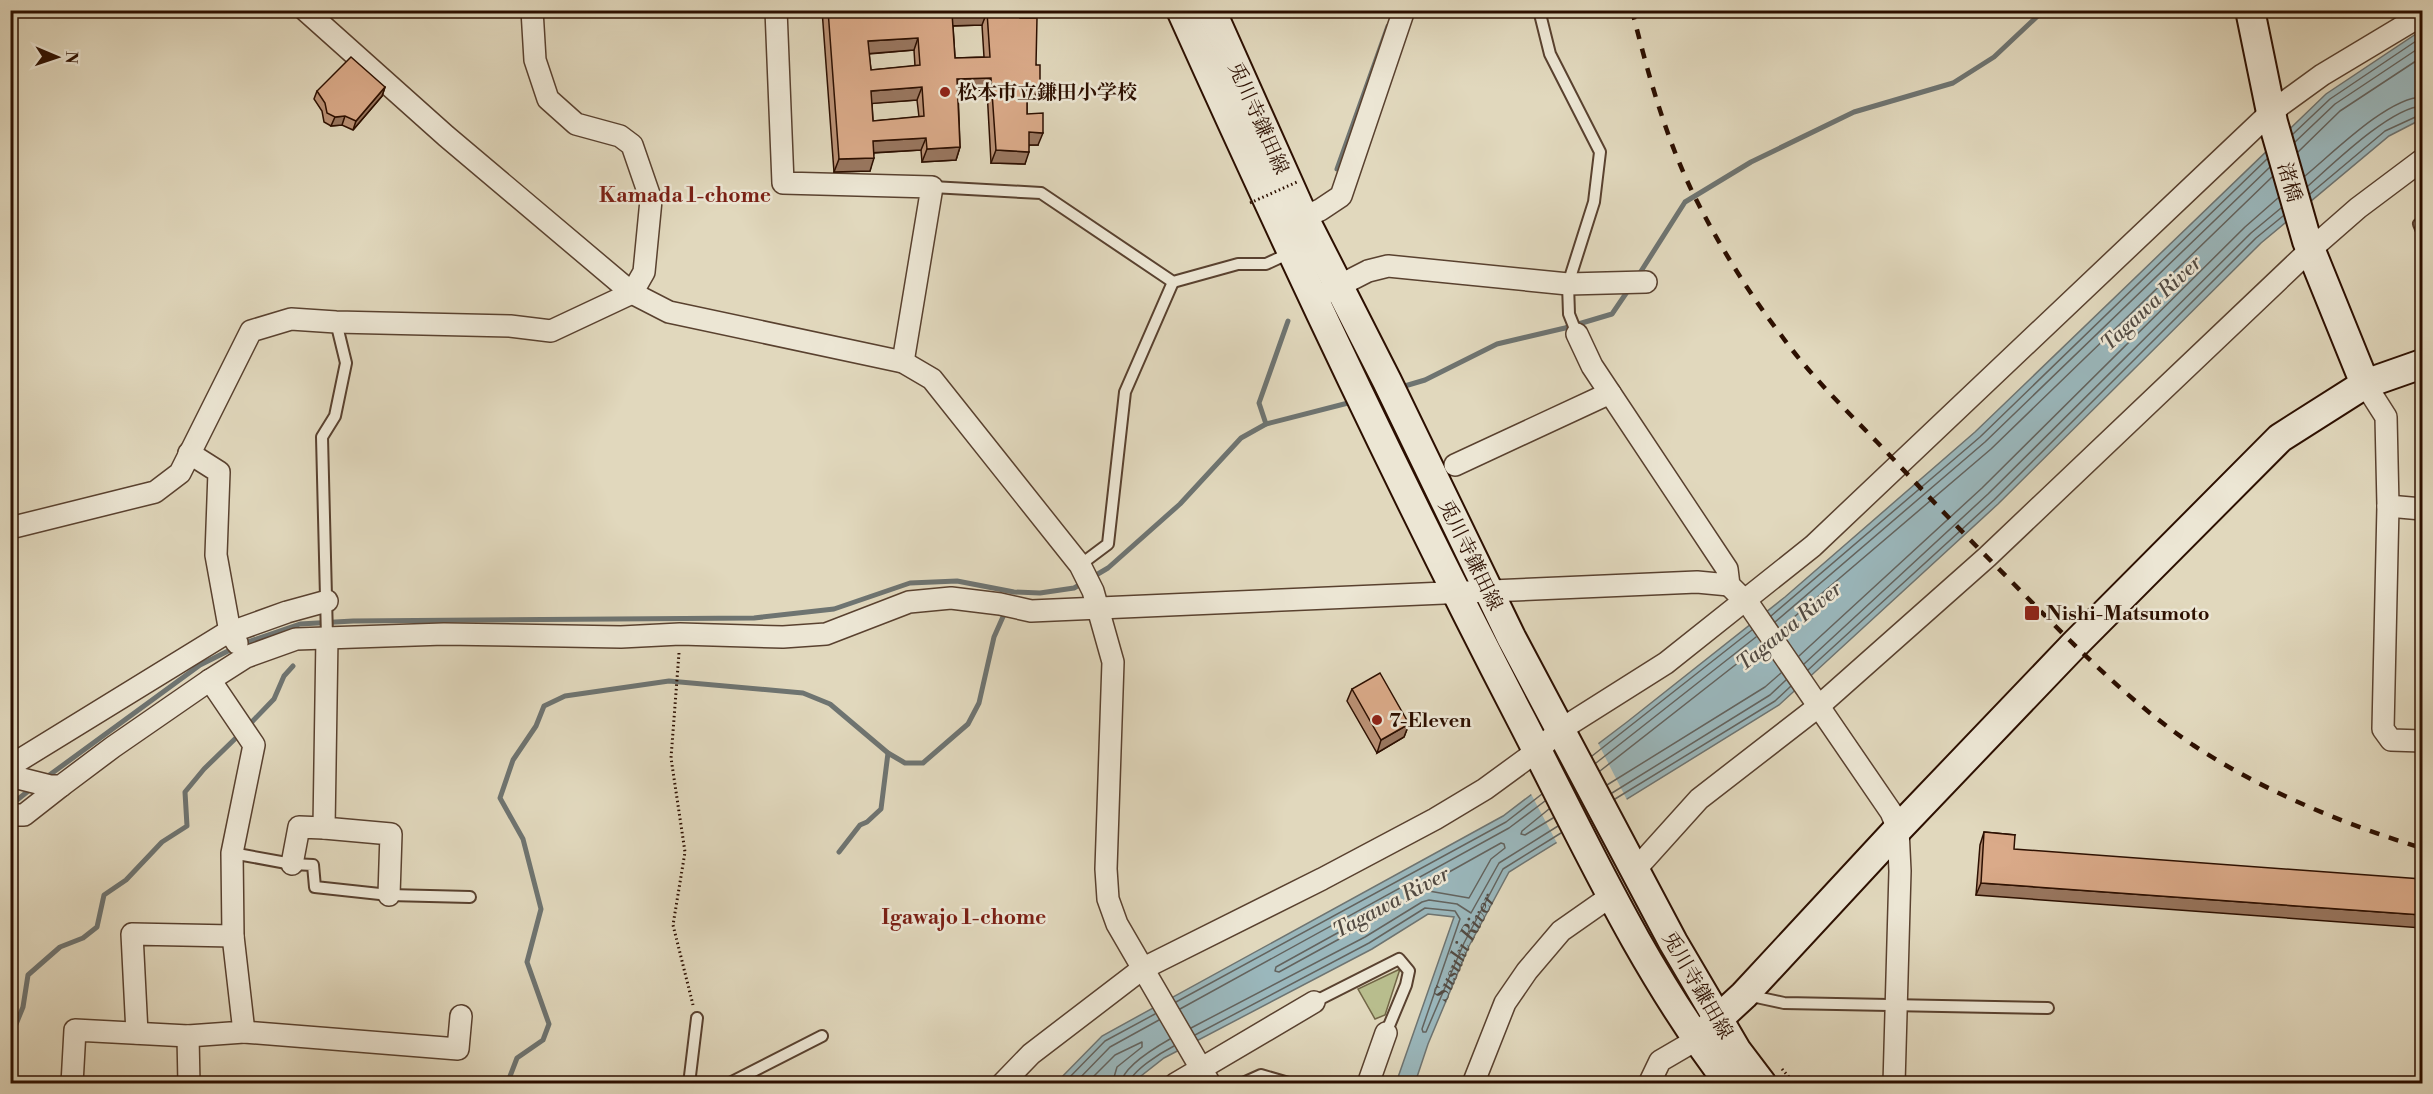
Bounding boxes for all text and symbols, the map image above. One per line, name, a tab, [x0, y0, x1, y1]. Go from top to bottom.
north arrow	[27, 27, 87, 87]
text: N	[61, 51, 81, 65]
street label: 兎川寺鎌田線	[1222, 59, 1293, 179]
place label: 松本市立鎌田小学校	[957, 81, 1137, 106]
marker: 松本市立鎌田小学校	[938, 85, 952, 99]
street label: 渚橋	[2271, 160, 2306, 205]
district label: Kamada 1-chome	[599, 183, 771, 209]
water label: Tagawa River	[2096, 250, 2208, 357]
street label: 兎川寺鎌田線	[1432, 496, 1507, 615]
water label: Tagawa River	[1732, 576, 1849, 677]
place label: Nishi-Matsumoto	[2046, 602, 2210, 627]
marker: Nishi-Matsumoto	[2023, 604, 2041, 622]
place label: 7-Eleven	[1389, 709, 1472, 734]
marker: 7-Eleven	[1370, 713, 1384, 727]
water label: Tagawa River	[1329, 861, 1455, 944]
water label: Susuki River	[1429, 888, 1502, 1005]
district label: Igawajo 1-chome	[882, 905, 1046, 931]
street label: 兎川寺鎌田線	[1656, 928, 1738, 1044]

